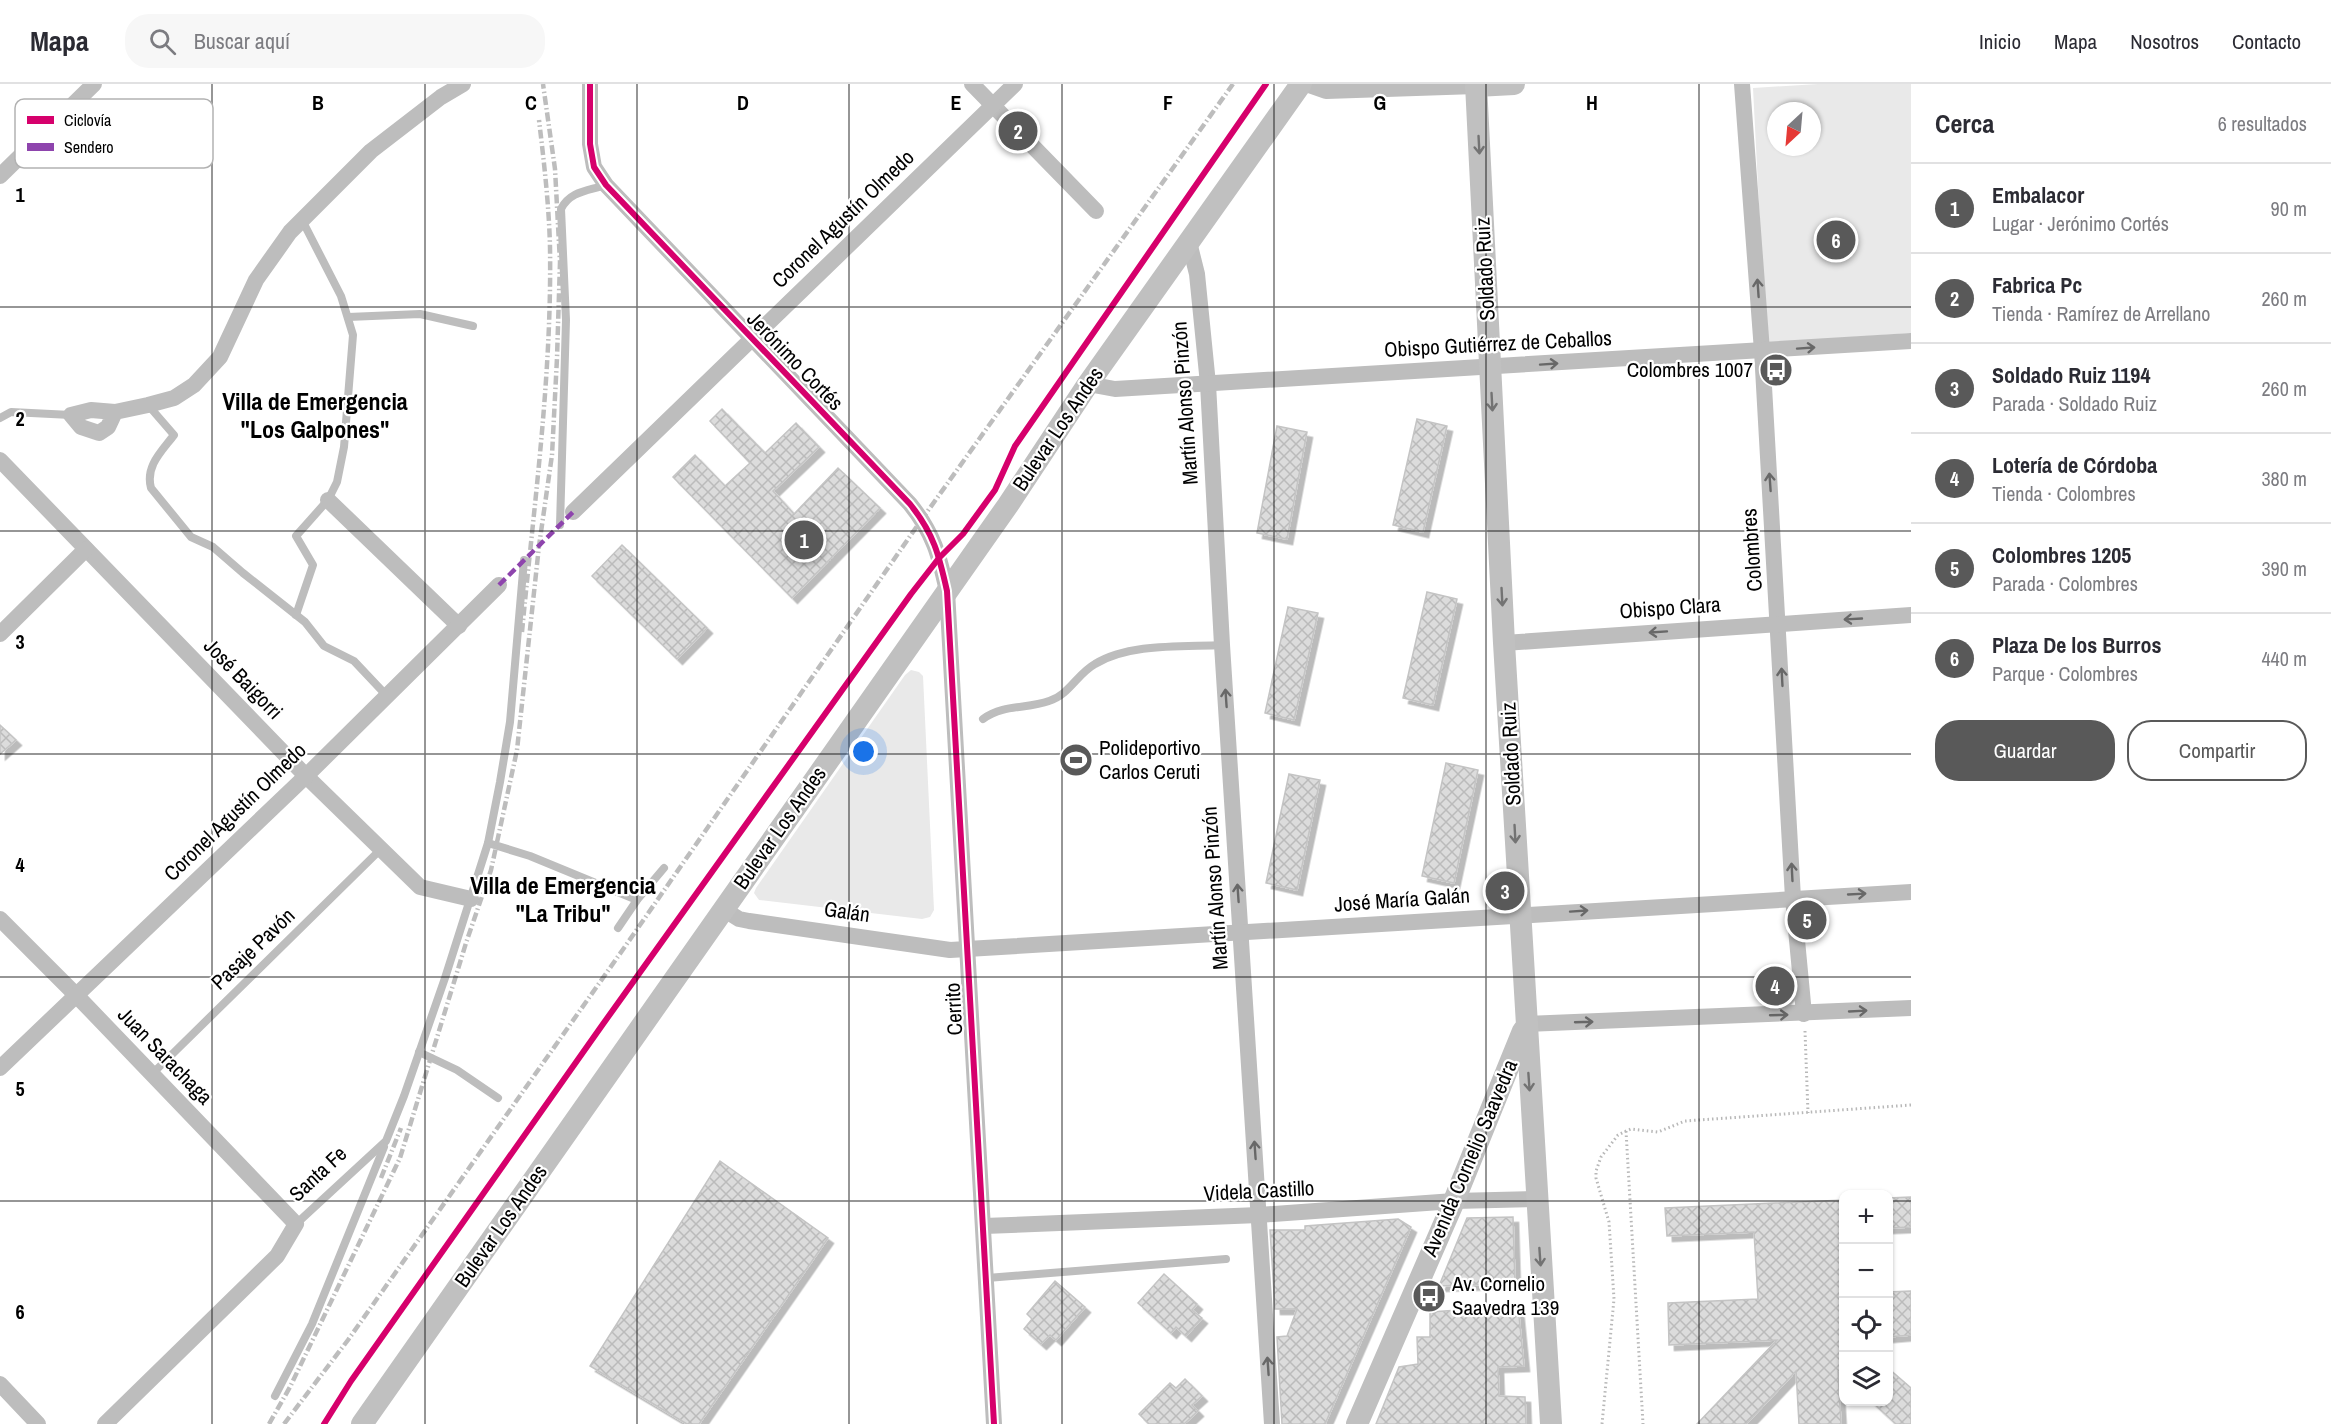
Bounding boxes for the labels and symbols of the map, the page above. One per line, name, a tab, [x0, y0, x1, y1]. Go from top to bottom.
text: B	[312, 89, 324, 116]
text: C	[525, 89, 537, 116]
text: D	[737, 89, 749, 116]
text: E	[951, 89, 962, 116]
text: F	[1163, 89, 1173, 116]
text: G	[1374, 89, 1386, 116]
text: H	[1586, 89, 1598, 116]
legend	[15, 99, 213, 168]
north arrow	[1767, 102, 1821, 156]
pin: 2	[998, 108, 1038, 154]
text: Ciclovía	[64, 109, 112, 131]
one-way arrow	[1474, 134, 1485, 154]
text: Sendero	[64, 136, 114, 158]
street label: Coronel Agustín Olmedo	[765, 143, 920, 294]
text: 1	[15, 181, 25, 208]
street label: Soldado Ruiz	[1467, 216, 1502, 321]
pin: 6	[1816, 218, 1856, 262]
one-way arrow	[1752, 278, 1763, 298]
street label: Jerónimo Cortés	[741, 305, 850, 417]
street label: Martín Alonso Pinzón	[1164, 320, 1205, 486]
street label: Obispo Gutiérrez de Ceballos	[1383, 323, 1612, 364]
one-way arrow	[1796, 342, 1816, 353]
bus stop icon: Colombres 1007	[1758, 352, 1794, 388]
place label: Colombres 1007	[1627, 355, 1753, 384]
one-way arrow	[1538, 358, 1558, 369]
street label: Bulevar Los Andes	[1005, 361, 1110, 496]
district label: Villa de Emergencia "Los Galpones"	[222, 385, 408, 445]
one-way arrow	[1487, 392, 1498, 412]
text: 2	[15, 405, 25, 432]
one-way arrow	[1765, 473, 1776, 493]
street label: Colombres	[1734, 507, 1769, 593]
pin: 1	[784, 518, 824, 562]
one-way arrow	[1496, 587, 1507, 607]
street label: Obispo Clara	[1618, 589, 1722, 626]
one-way arrow	[1843, 613, 1863, 624]
one-way arrow	[1649, 626, 1669, 637]
text: 3	[15, 628, 25, 655]
street label: José Baigorri	[197, 632, 289, 726]
one-way arrow	[1776, 668, 1787, 688]
one-way arrow	[1220, 688, 1231, 708]
street label: Soldado Ruiz	[1493, 701, 1528, 806]
place label: Polideportivo Carlos Ceruti	[1099, 733, 1200, 786]
street label: Coronel Agustín Olmedo	[157, 736, 312, 887]
your location	[849, 737, 878, 766]
sports icon: Polideportivo Carlos Ceruti	[1058, 742, 1094, 778]
street label: Bulevar Los Andes	[727, 761, 833, 895]
street label: Martín Alonso Pinzón	[1194, 805, 1235, 971]
one-way arrow	[1510, 823, 1521, 843]
text: 4	[15, 851, 25, 878]
one-way arrow	[1786, 862, 1797, 882]
pin: 3	[1486, 868, 1524, 914]
district label: Villa de Emergencia "La Tribu"	[470, 869, 656, 929]
street label: José María Galán	[1333, 880, 1471, 919]
one-way arrow	[1233, 883, 1244, 903]
one-way arrow	[1847, 889, 1867, 900]
street label: Galán	[822, 894, 872, 929]
pin: 5	[1788, 898, 1826, 942]
street label: Pasaje Pavón	[204, 901, 301, 996]
one-way arrow	[1568, 906, 1588, 917]
pin: 4	[1756, 964, 1794, 1008]
street label: Cerrito	[938, 982, 969, 1036]
street label: Juan Sarachaga	[111, 1000, 220, 1111]
one-way arrow	[1847, 1005, 1867, 1016]
one-way arrow	[1769, 1009, 1789, 1020]
one-way arrow	[1574, 1016, 1594, 1027]
street label: Avenida Cornelio Saavedra	[1415, 1055, 1524, 1262]
one-way arrow	[1524, 1072, 1535, 1092]
text: 5	[15, 1075, 25, 1102]
street label: Santa Fe	[283, 1139, 353, 1208]
one-way arrow	[1249, 1141, 1260, 1161]
street label: Bulevar Los Andes	[448, 1159, 554, 1293]
street label: Videla Castillo	[1203, 1173, 1315, 1208]
one-way arrow	[1535, 1247, 1546, 1266]
place label: Av. Cornelio Saavedra 139	[1451, 1269, 1559, 1322]
bus stop icon: Av. Cornelio Saavedra 139	[1411, 1278, 1447, 1314]
text: 6	[15, 1298, 25, 1325]
one-way arrow	[1263, 1356, 1274, 1376]

